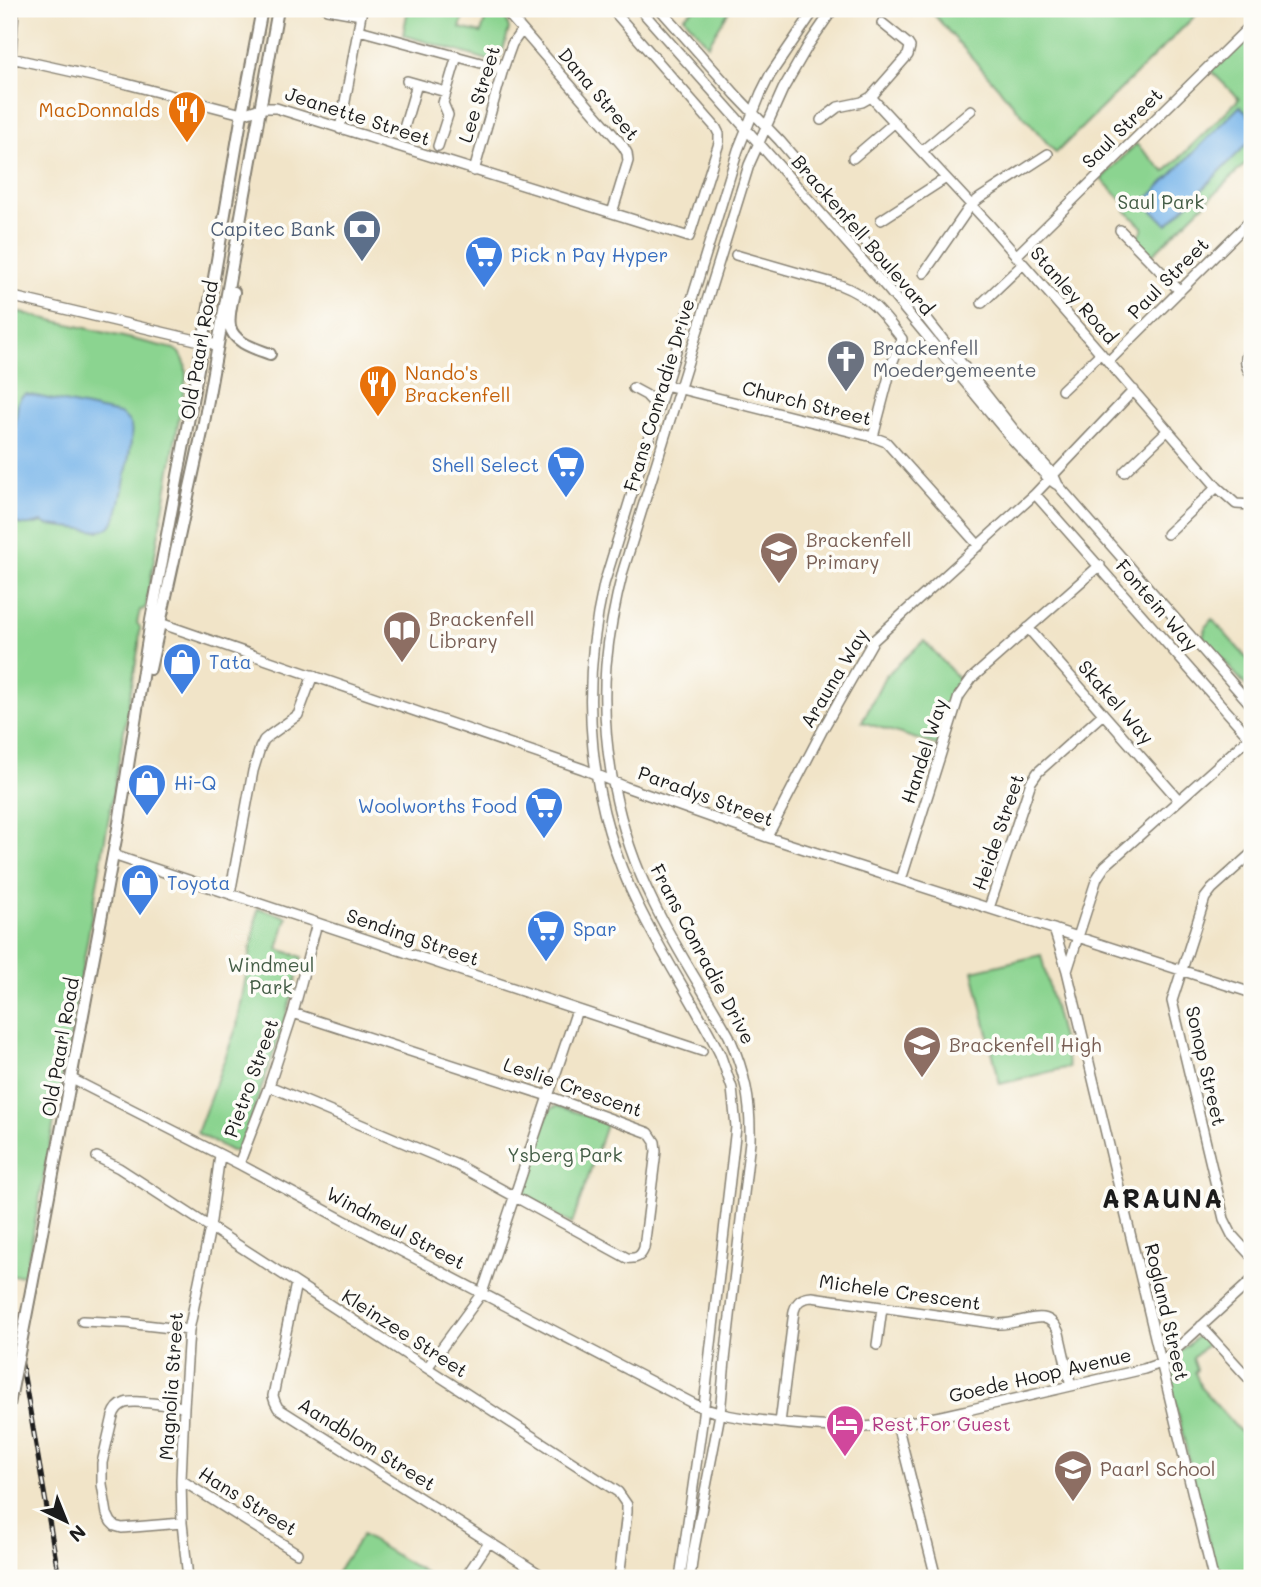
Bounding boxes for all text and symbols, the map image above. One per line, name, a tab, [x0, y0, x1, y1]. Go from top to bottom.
street label: Lee Street	[452, 42, 505, 145]
street label: Dana Street	[553, 42, 646, 145]
street label: Jeanette Street	[282, 80, 434, 151]
street label: Saul Street	[1076, 82, 1167, 173]
restaurant icon: MacDonnalds	[166, 89, 208, 144]
place label: MacDonnalds	[39, 97, 160, 122]
street label: Brackenfell Boulevard	[787, 149, 940, 320]
park label: Saul Park	[1118, 189, 1204, 214]
bank icon: Capitec Bank	[341, 208, 383, 263]
place label: Capitec Bank	[210, 216, 335, 241]
street label: Paul Street	[1122, 232, 1214, 324]
supermarket icon: Pick n Pay Hyper	[463, 234, 505, 289]
street label: Stanley Road	[1025, 241, 1124, 349]
place label: Pick n Pay Hyper	[511, 242, 668, 267]
street label: Old Paarl Road	[174, 278, 223, 421]
street label: Frans Conradie Drive	[617, 295, 700, 494]
place label: Brackenfell Moedergemeente	[873, 335, 1037, 382]
church icon: Brackenfell Moedergemeente	[825, 338, 867, 393]
place label: Nando's Brackenfell	[405, 360, 510, 407]
restaurant icon: Nando's Brackenfell	[357, 363, 399, 418]
street label: Church Street	[740, 374, 875, 431]
supermarket icon: Shell Select	[545, 444, 587, 499]
place label: Shell Select	[432, 452, 539, 477]
place label: Brackenfell Primary	[806, 527, 911, 574]
school or university icon: Brackenfell Primary	[758, 530, 800, 585]
street label: Fontein Way	[1111, 554, 1204, 656]
place label: Brackenfell Library	[429, 606, 534, 653]
library icon: Brackenfell Library	[381, 609, 423, 664]
street label: Arauna Way	[794, 623, 873, 732]
shop icon: Tata	[161, 641, 203, 696]
place label: Tata	[209, 649, 252, 674]
street label: Skakel Way	[1073, 654, 1160, 749]
street label: Handel Way	[895, 695, 952, 807]
street label: Paradys Street	[635, 759, 777, 832]
shop icon: Hi-Q	[126, 762, 168, 817]
place label: Hi-Q	[174, 770, 216, 795]
street label: Heide Street	[966, 770, 1029, 893]
supermarket icon: Woolworths Food	[523, 785, 565, 840]
place label: Woolworths Food	[358, 793, 517, 818]
street label: Frans Conradie Drive	[645, 859, 762, 1048]
shop icon: Toyota	[119, 862, 161, 917]
place label: Toyota	[167, 870, 230, 895]
street label: Sending Street	[343, 902, 483, 971]
supermarket icon: Spar	[525, 908, 567, 963]
place label: Spar	[573, 916, 617, 941]
park label: Windmeul Park	[227, 952, 315, 999]
street label: Old Paarl Road	[35, 975, 84, 1118]
street label: Sonop Street	[1181, 1004, 1232, 1128]
street label: Pietro Street	[217, 1015, 284, 1141]
school or university icon: Brackenfell High	[901, 1024, 943, 1079]
place label: Brackenfell High	[949, 1032, 1102, 1057]
street label: Leslie Crescent	[500, 1051, 646, 1122]
park label: Ysberg Park	[507, 1142, 623, 1167]
street label: Windmeul Street	[323, 1180, 470, 1275]
district label: ARAUNA	[1102, 1181, 1224, 1215]
street label: Rogland Street	[1140, 1241, 1195, 1383]
street label: Michele Crescent	[818, 1268, 983, 1315]
street label: Kleinzee Street	[338, 1283, 473, 1383]
street label: Magnolia Street	[153, 1311, 188, 1461]
street label: Goede Hoop Avenue	[946, 1341, 1134, 1408]
street label: Aandblom Street	[294, 1391, 441, 1496]
hotel icon: Rest For Guest	[824, 1403, 866, 1458]
place label: Rest For Guest	[872, 1411, 1011, 1436]
school or university icon: Paarl School	[1052, 1448, 1094, 1503]
place label: Paarl School	[1100, 1456, 1216, 1481]
street label: Hans Street	[194, 1460, 302, 1541]
north arrow	[32, 1486, 102, 1556]
text: N	[64, 1520, 92, 1548]

